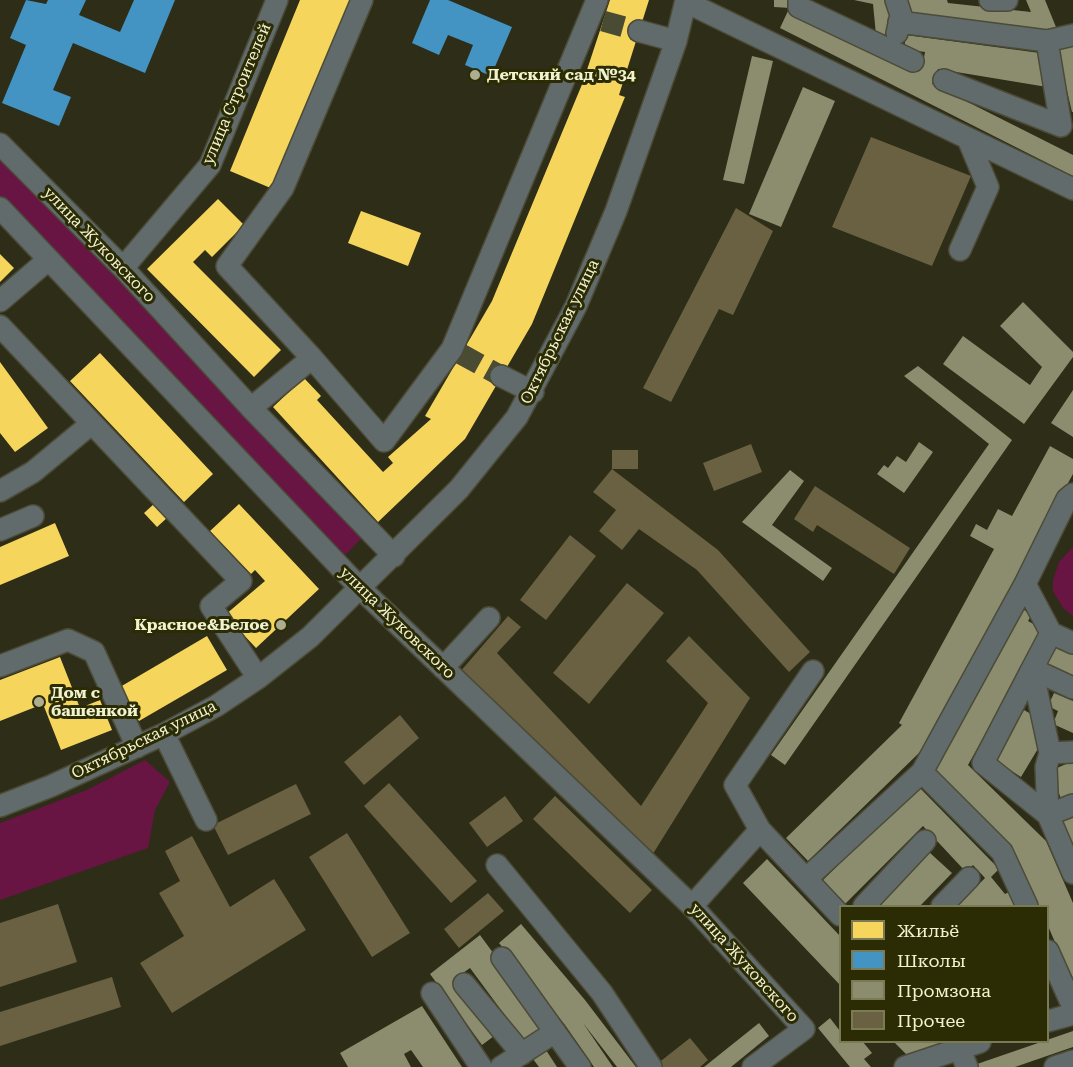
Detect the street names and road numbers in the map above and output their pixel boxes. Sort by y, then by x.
street label: улица Строителей [199,20,275,168]
street label: улица Жуковского [39,183,159,307]
street label: Октябрьская улица [517,256,603,408]
street label: улица Жуковского [335,563,459,683]
street label: Октябрьская улица [68,697,220,783]
street label: улица Жуковского [686,900,802,1026]

